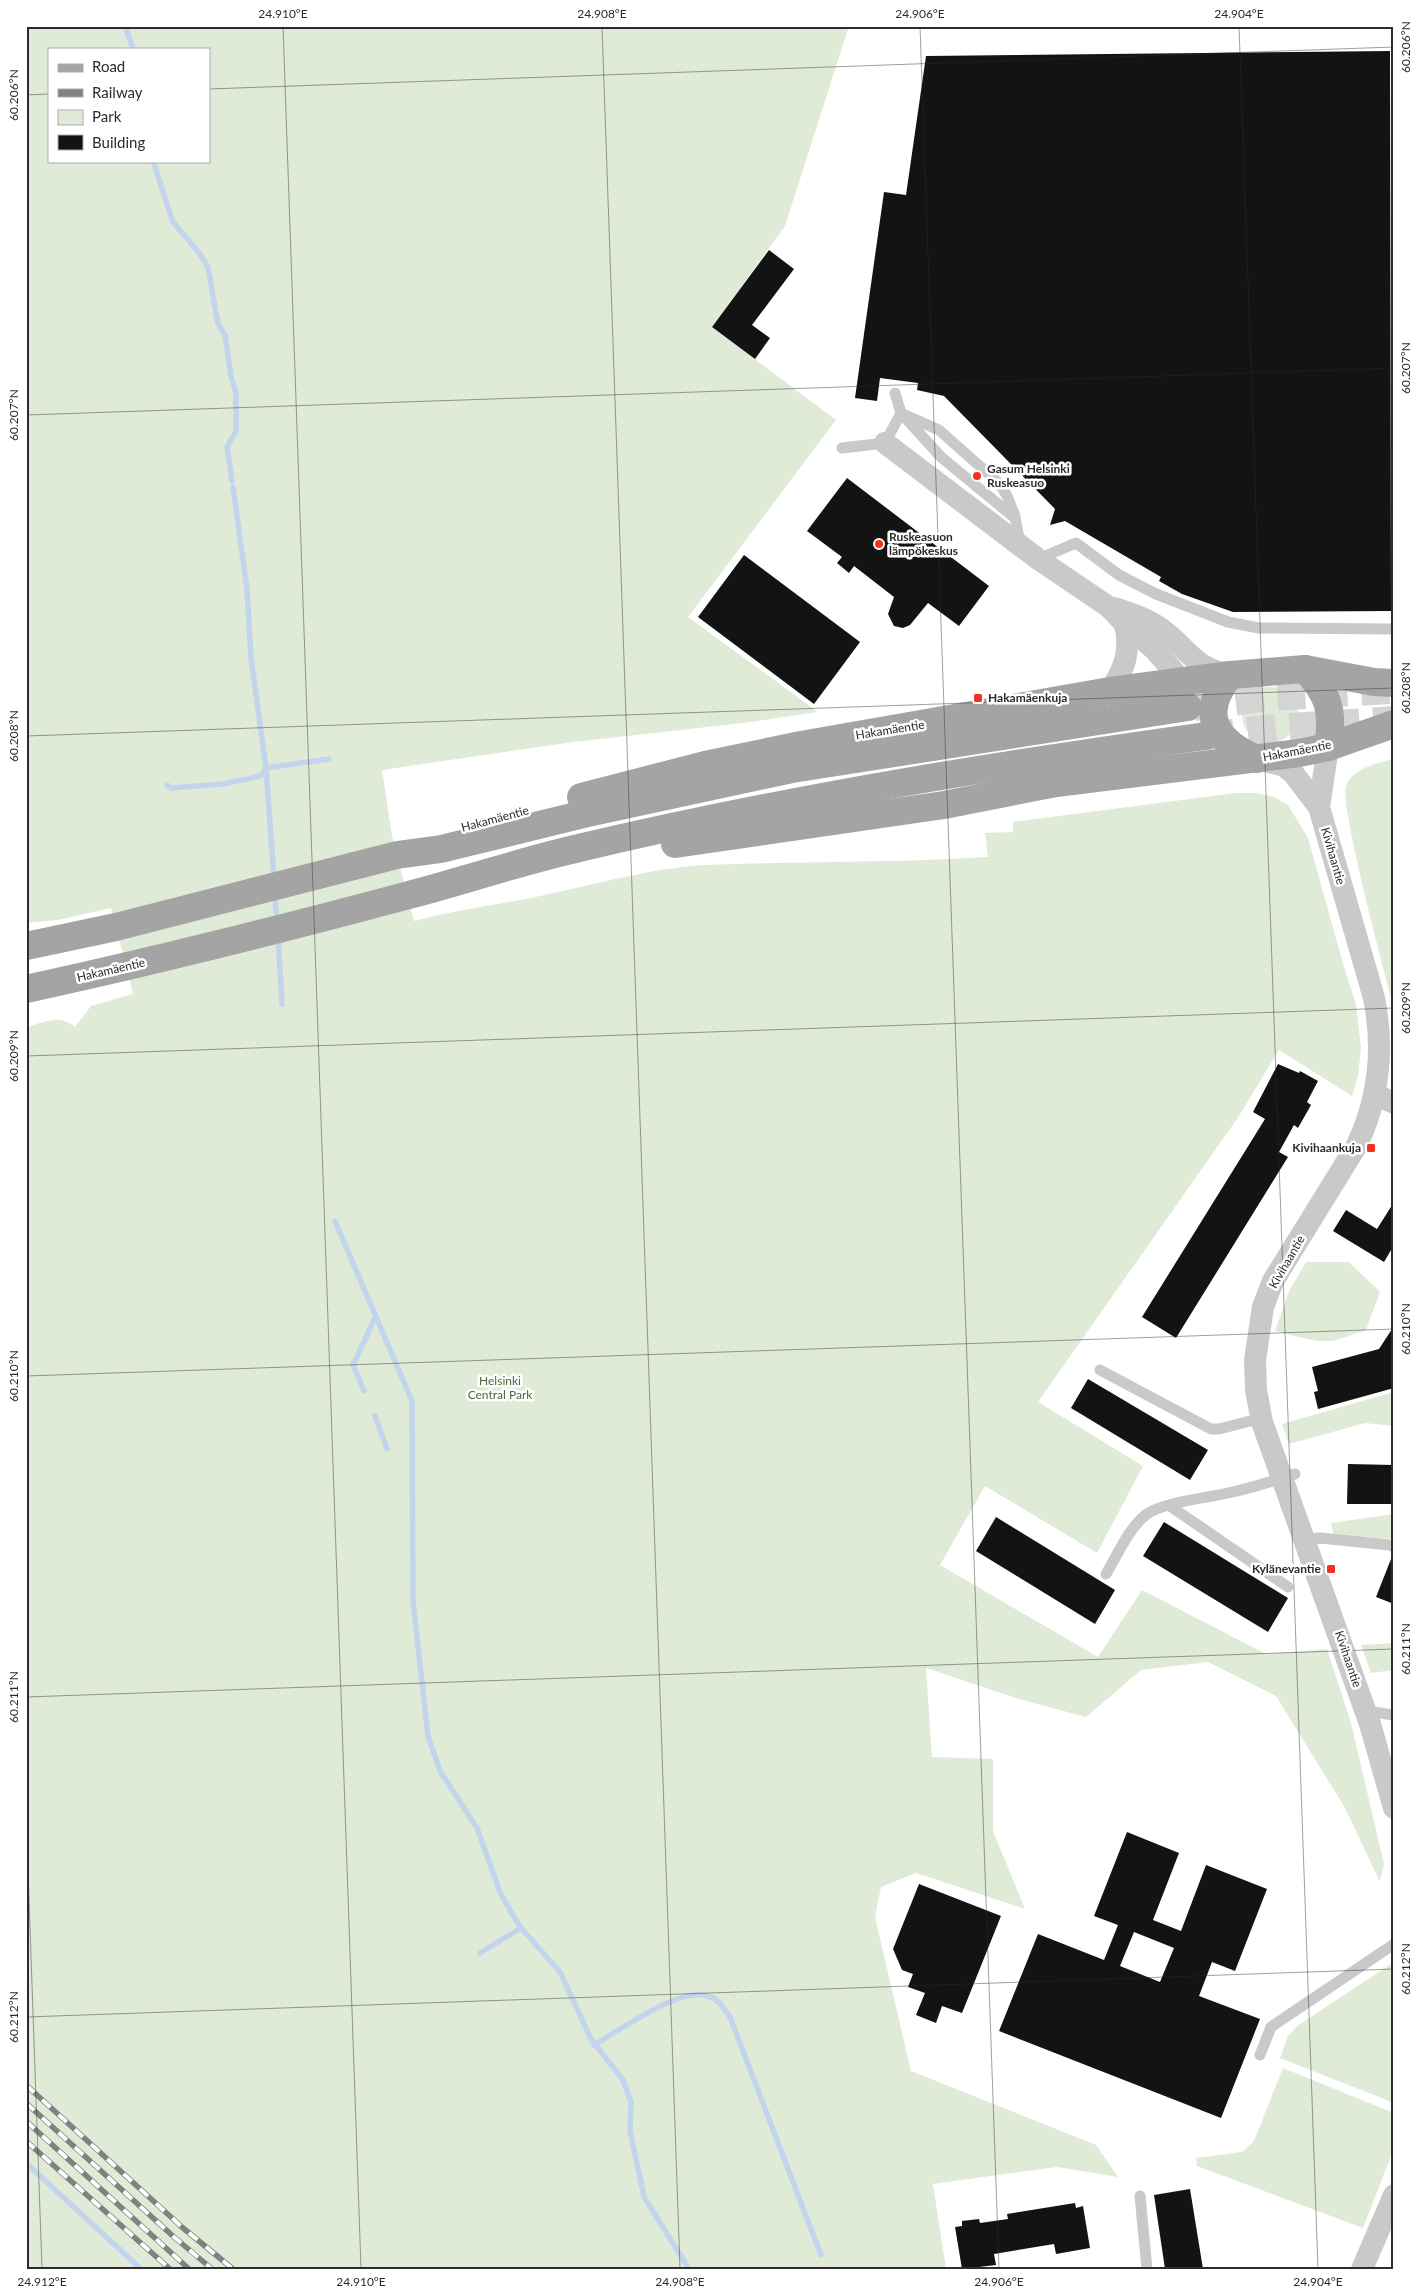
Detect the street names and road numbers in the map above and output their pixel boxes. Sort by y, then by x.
street label: Hakamäentie [854,717,925,742]
street label: Hakamäentie [1261,737,1332,765]
street label: Hakamäentie [459,802,530,835]
street label: Kivihaantie [1318,825,1349,886]
street label: Hakamäentie [75,954,146,985]
street label: Kivihaantie [1265,1233,1308,1291]
street label: Kivihaantie [1332,1629,1365,1689]

